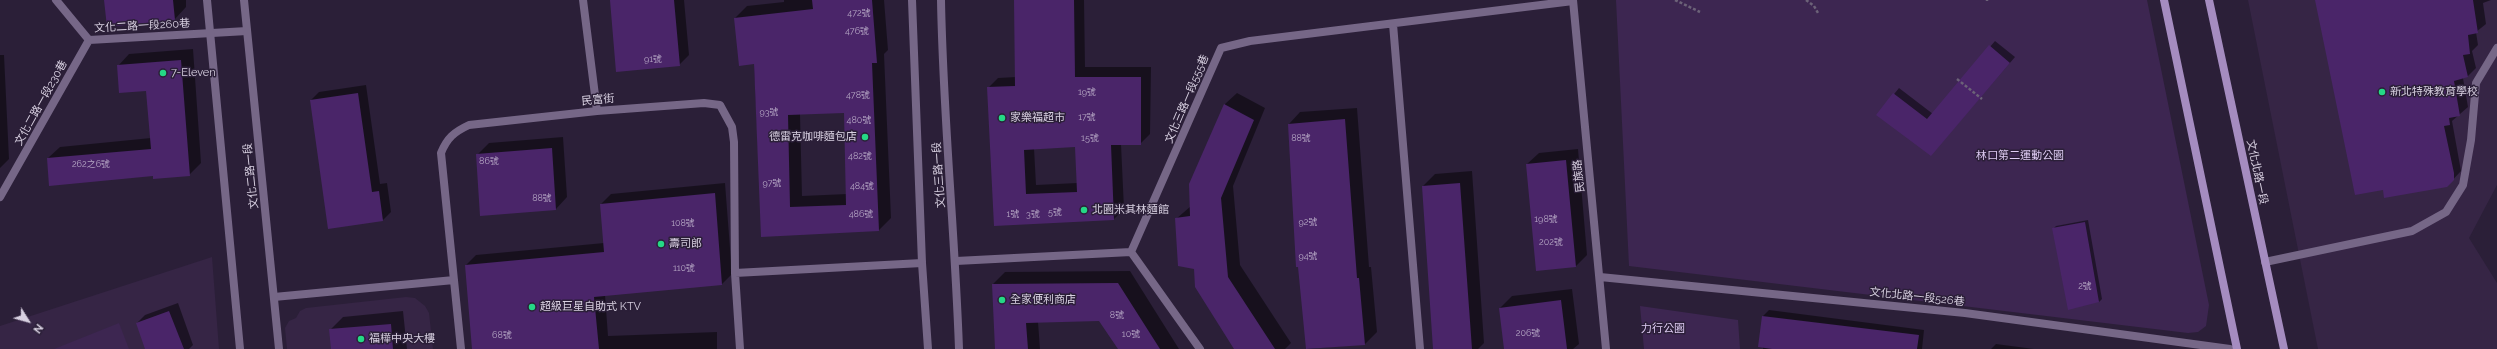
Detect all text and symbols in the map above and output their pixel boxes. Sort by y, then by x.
house number: 472號 [847,8,871,18]
street label: 文化二路一段260巷 [94,17,190,35]
house number: 476號 [845,26,869,36]
street label: 文化三路一段555巷 [1162,53,1212,145]
house number: 91號 [644,54,662,64]
street label: 文化二路一段230巷 [12,58,70,148]
place label: 7-Eleven [171,66,216,80]
marker: 7-Eleven [158,68,168,78]
place label: 新北特殊教育學校 [2390,85,2478,99]
house number: 19號 [1078,87,1096,97]
marker: 新北特殊教育學校 [2377,87,2387,97]
house number: 478號 [846,90,870,100]
street label: 民富街 [581,92,615,108]
house number: 93號 [759,107,779,117]
place label: 家樂福超市 [1010,111,1065,125]
house number: 17號 [1078,112,1096,122]
marker: 家樂福超市 [997,113,1007,123]
house number: 480號 [847,115,871,125]
place label: 德雷克咖啡麵包店 [769,130,857,144]
marker: 德雷克咖啡麵包店 [860,132,870,142]
house number: 15號 [1081,133,1099,143]
house number: 88號 [1291,133,1311,143]
street label: 文化北路一段 [2244,138,2270,206]
street label: 文化二路一段 [241,142,261,210]
street label: 文化三路一段 [930,142,948,208]
park label: 林口第二運動公園 [1976,149,2064,163]
house number: 482號 [848,151,872,161]
house number: 86號 [479,156,499,166]
house number: 262之6號 [72,159,110,169]
street label: 民族路 [1571,159,1587,193]
house number: 97號 [762,178,782,188]
house number: 484號 [850,181,874,191]
house number: 88號 [532,193,552,203]
place label: 北園米其林麵館 [1092,203,1169,217]
marker: 北園米其林麵館 [1079,205,1089,215]
house number: 5號 [1048,207,1062,217]
house number: 486號 [849,209,873,219]
house number: 1號 [1007,209,1019,219]
house number: 3號 [1026,209,1040,219]
house number: 198號 [1534,214,1558,224]
house number: 92號 [1299,217,1317,227]
house number: 108號 [671,218,695,228]
place label: 壽司郎 [669,237,702,251]
house number: 202號 [1539,237,1563,247]
marker: 壽司郎 [656,239,666,249]
house number: 94號 [1298,251,1318,261]
house number: 110號 [673,263,695,273]
house number: 2號 [2078,281,2092,291]
street label: 文化北路一段526巷 [1869,285,1965,309]
place label: 全家便利商店 [1010,293,1076,307]
marker: 全家便利商店 [997,295,1007,305]
place label: 超級巨星自助式 KTV [540,300,641,314]
north arrow [8,301,48,341]
marker: 超級巨星自助式 KTV [527,302,537,312]
house number: 8號 [1110,310,1124,320]
text: N [30,321,46,336]
park label: 力行公園 [1641,322,1685,336]
house number: 206號 [1516,328,1540,338]
house number: 10號 [1122,329,1140,339]
house number: 68號 [492,330,512,340]
place label: 福樺中央大樓 [369,332,435,346]
marker: 福樺中央大樓 [356,334,366,344]

